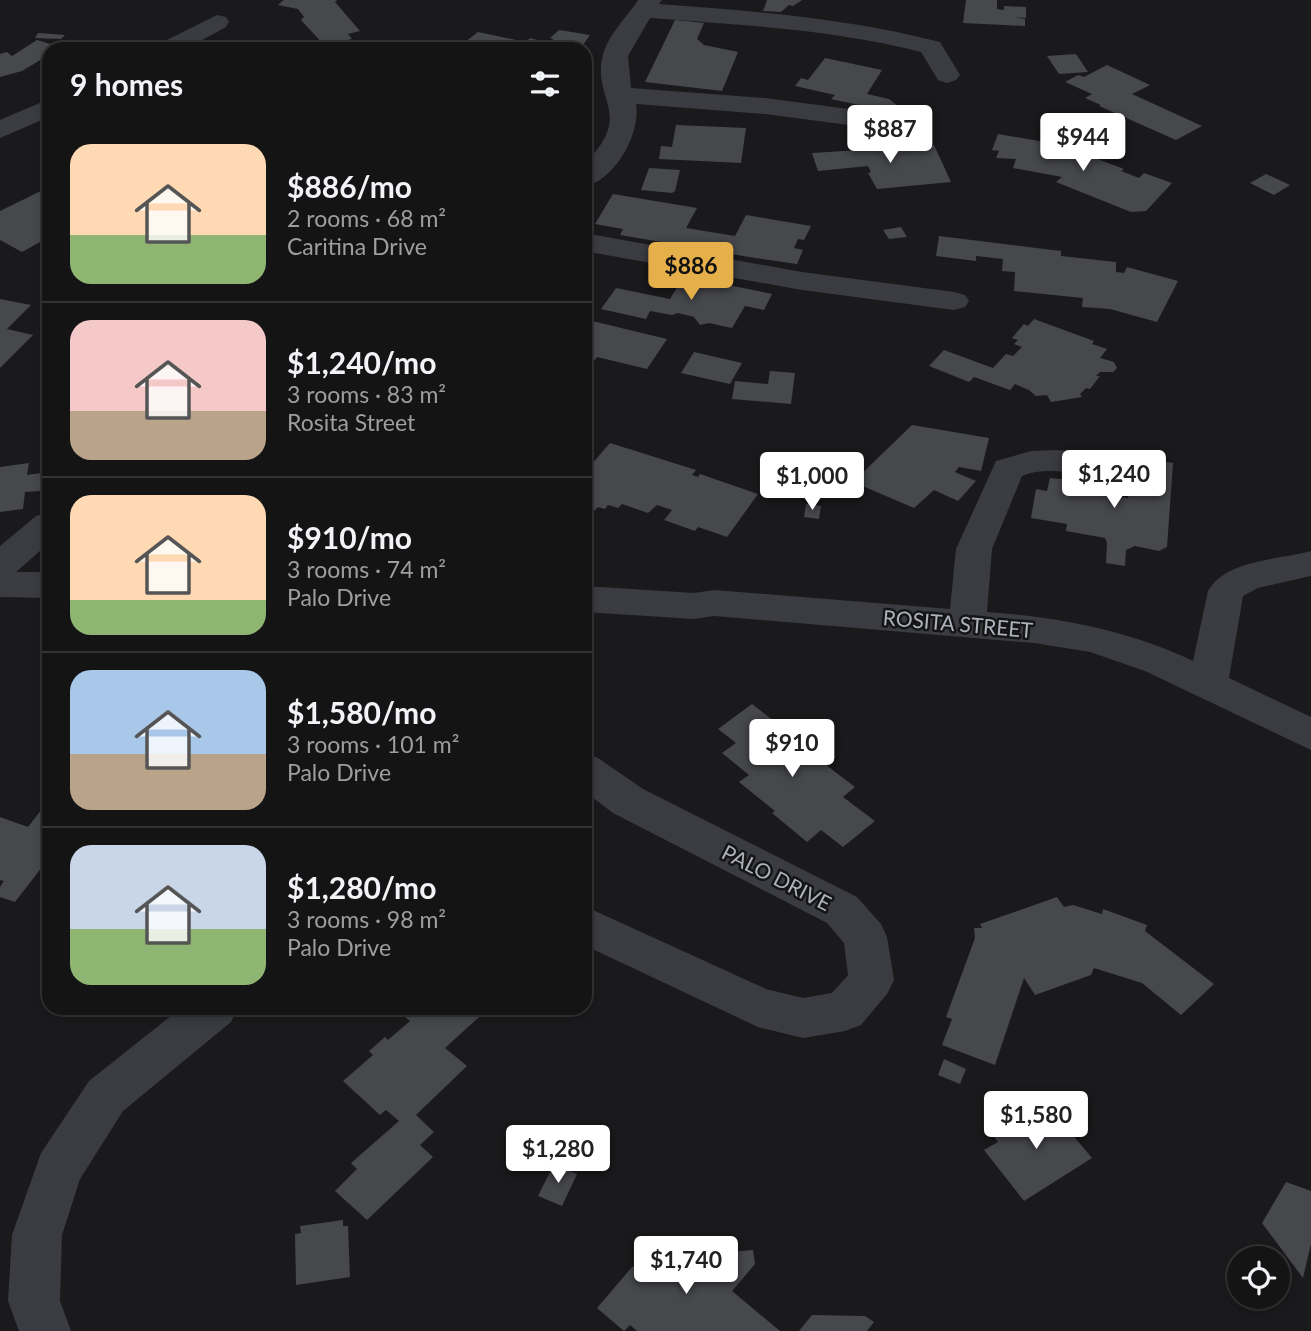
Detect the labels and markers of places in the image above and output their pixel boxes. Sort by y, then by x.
pin: $887 [849,106,931,165]
pin: $944 [1042,114,1124,173]
pin: $886 [650,243,732,302]
pin: $1,240 [1057,450,1171,510]
pin: $1,000 [755,452,869,512]
pin: $910 [751,720,833,779]
pin: $1,580 [979,1092,1093,1151]
pin: $1,280 [501,1126,615,1185]
pin: $1,740 [629,1236,743,1296]

